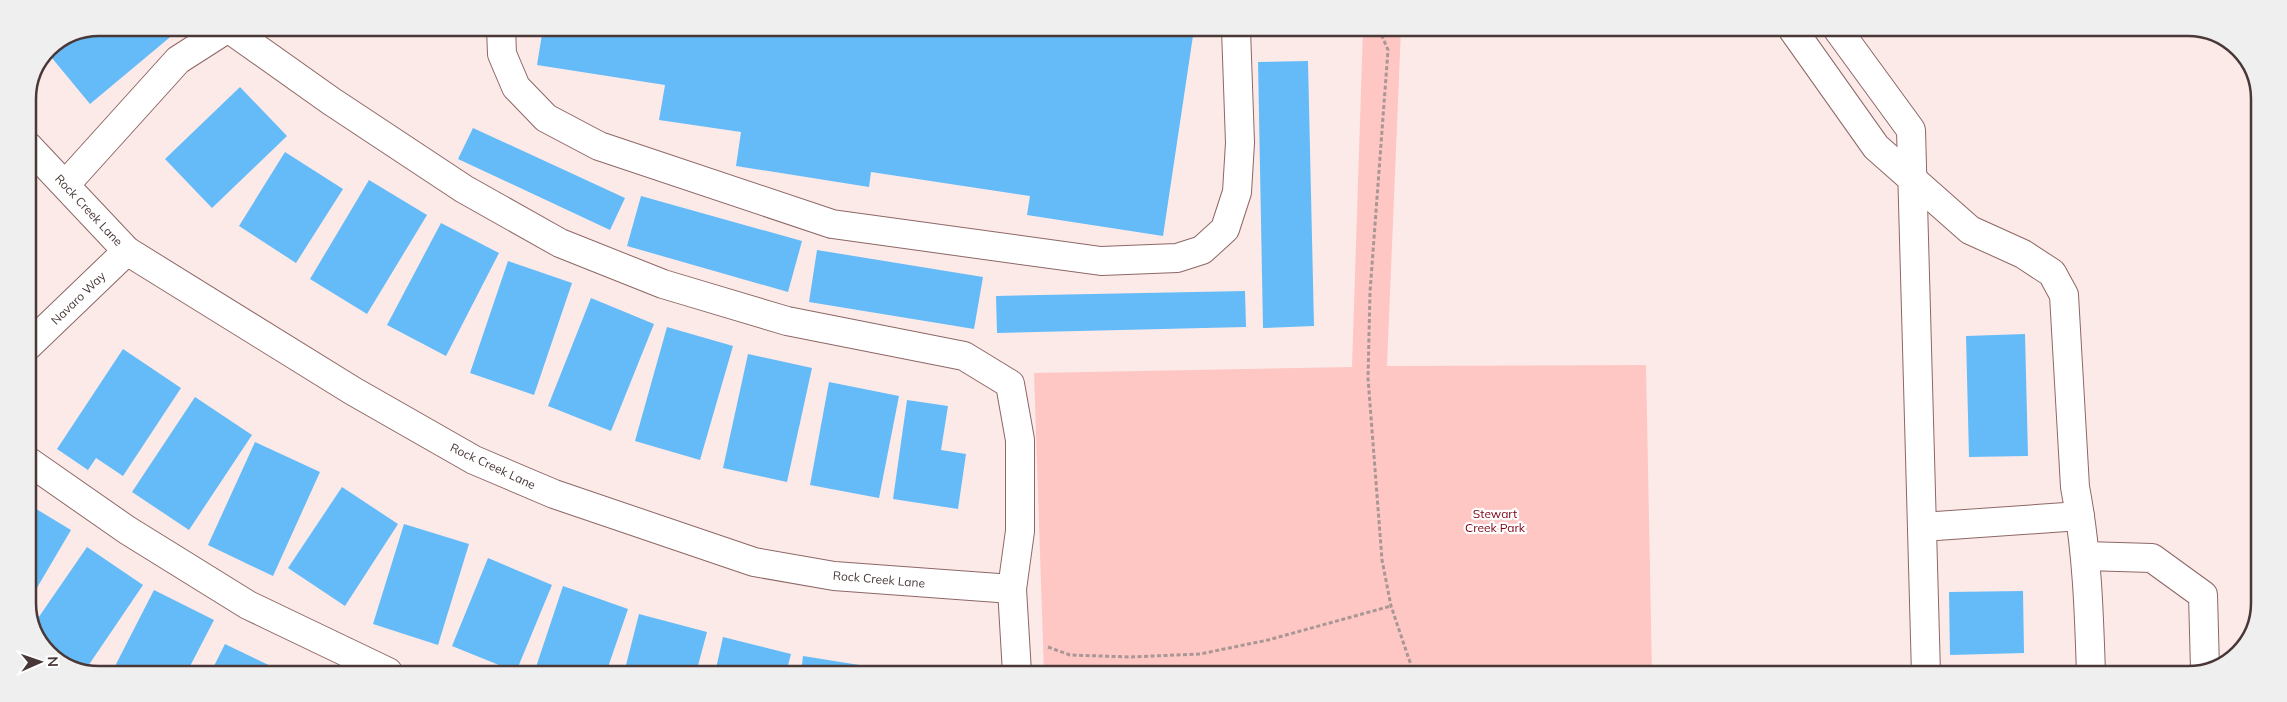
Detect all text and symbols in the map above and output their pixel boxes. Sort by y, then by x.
street label: Rock Creek Lane [52,171,126,249]
street label: Navaro Way [48,268,109,328]
street label: Rock Creek Lane [448,440,538,492]
park label: Stewart Creek Park [1465,506,1526,535]
street label: Rock Creek Lane [832,568,926,590]
north arrow [15,637,65,687]
text: N [44,656,62,667]

